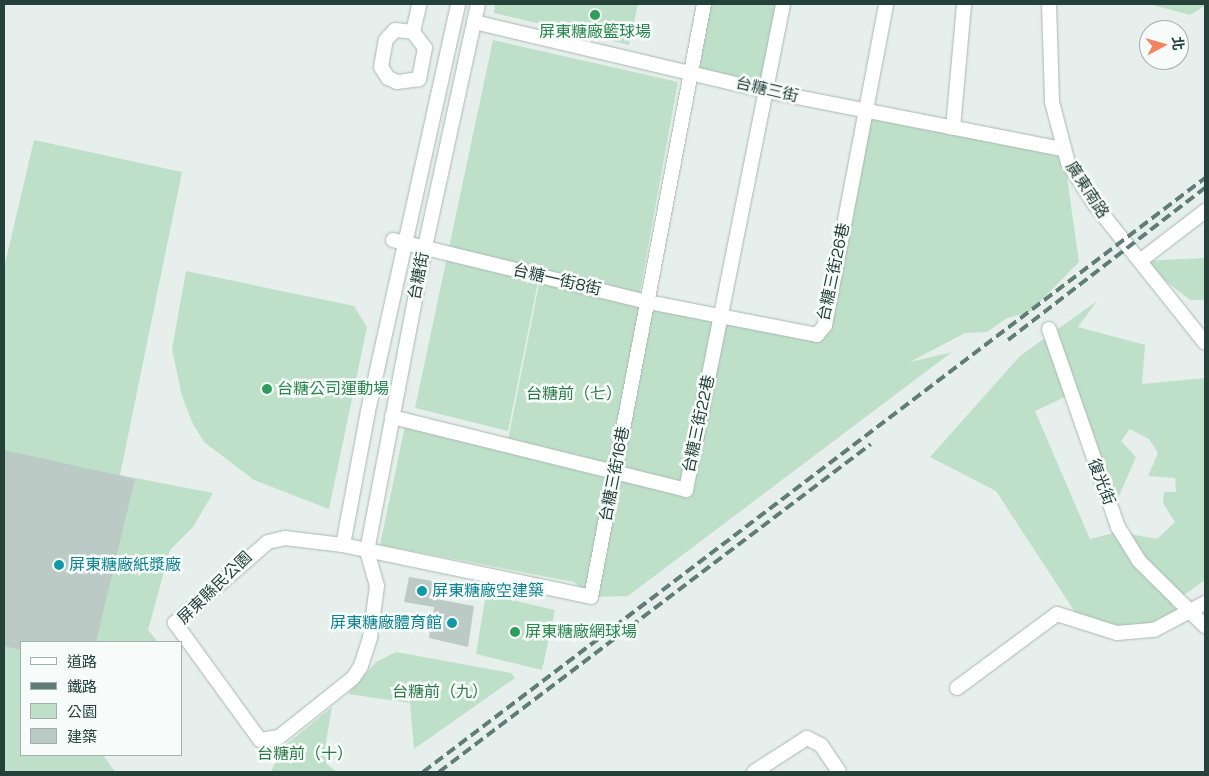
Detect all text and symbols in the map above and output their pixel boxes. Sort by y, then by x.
marker: 屏東糖廠籃球場 [589,9,601,21]
north arrow [1139,20,1189,70]
place label: 屏東糖廠籃球場 [539,22,651,42]
text: 北 [1168,36,1188,51]
street label: 台糖三街 [734,73,800,107]
street label: 廣東南路 [1062,158,1112,222]
street label: 台糖三街26巷 [814,221,854,323]
street label: 台糖街 [405,251,433,301]
street label: 台糖一街8街 [511,261,603,299]
street label: 台糖三街22巷 [679,373,719,475]
place label: 台糖公司運動場 [277,379,389,399]
marker: 台糖公司運動場 [261,383,273,395]
park label: 台糖前（七） [526,384,622,404]
street label: 台糖三街16巷 [596,425,634,523]
street label: 復光街 [1083,456,1119,508]
street label: 屏東縣民公園 [174,548,256,628]
place label: 屏東糖廠紙漿廠 [69,555,181,575]
marker: 屏東糖廠紙漿廠 [53,559,65,571]
place label: 屏東糖廠空建築 [432,581,544,601]
marker: 屏東糖廠空建築 [416,585,428,597]
place label: 屏東糖廠體育館 [330,613,442,633]
marker: 屏東糖廠體育館 [446,617,458,629]
place label: 屏東糖廠網球場 [525,622,637,642]
marker: 屏東糖廠網球場 [509,626,521,638]
legend [20,641,182,756]
text: 道路 [67,652,97,671]
text: 鐵路 [67,677,97,696]
park label: 台糖前（九） [392,682,488,702]
text: 公園 [67,702,97,721]
text: 建築 [67,727,97,746]
park label: 台糖前（十） [257,744,353,764]

